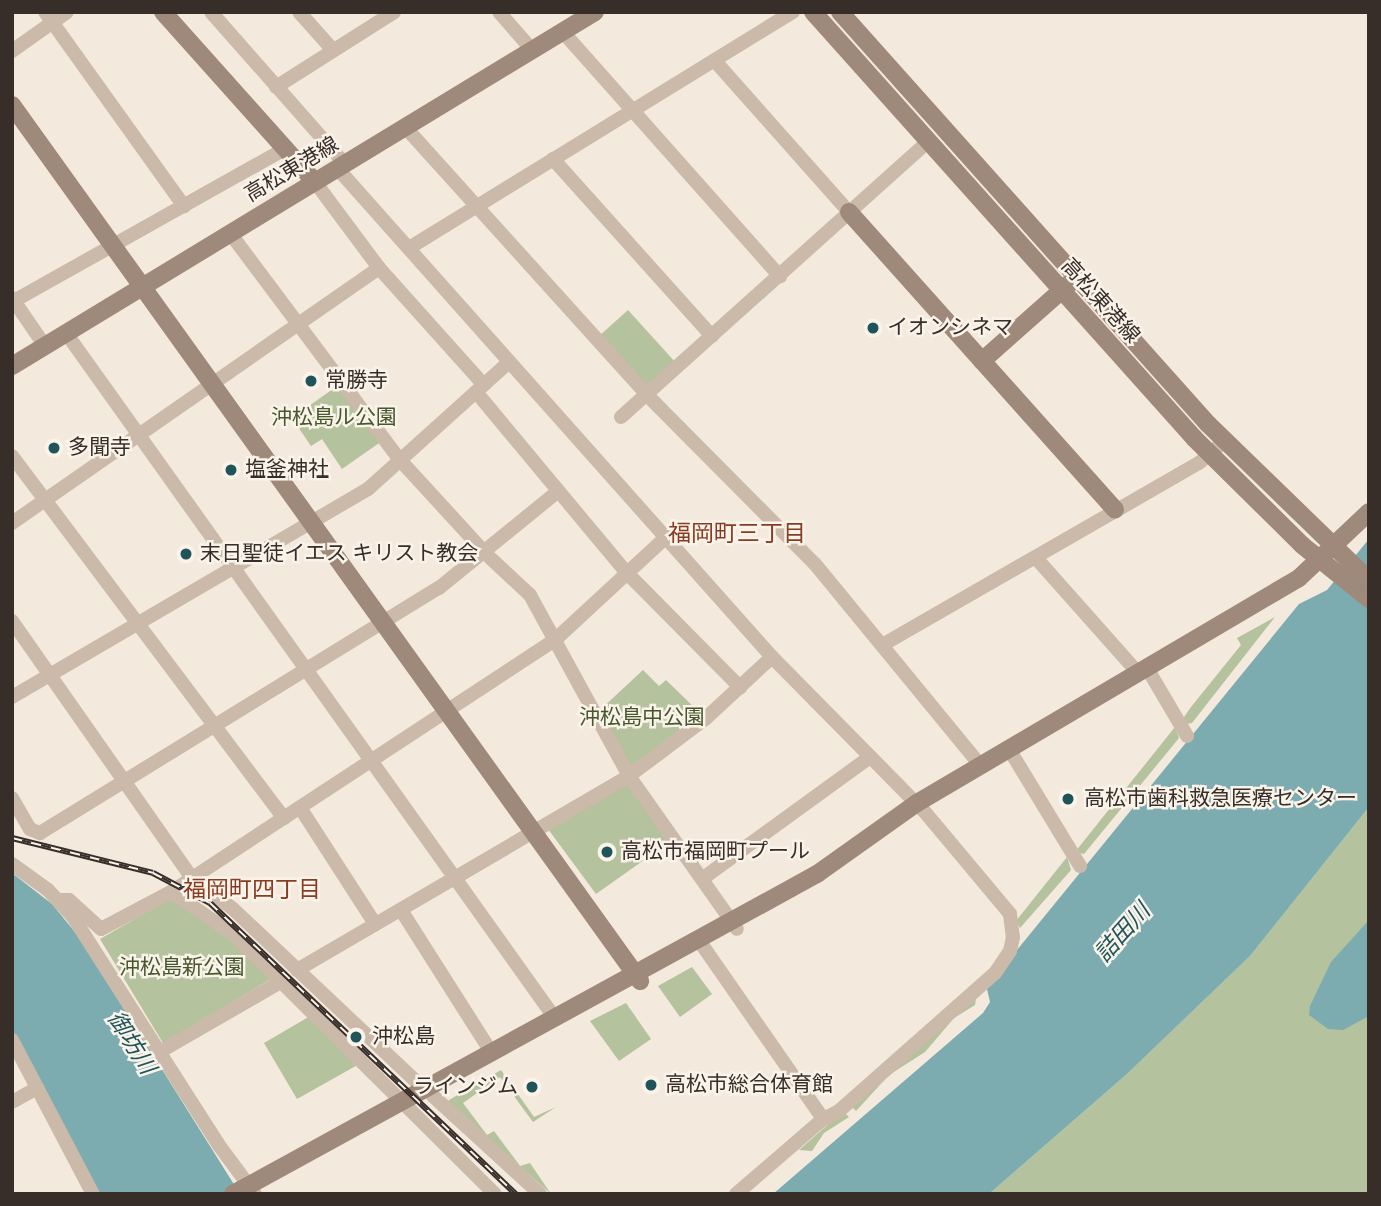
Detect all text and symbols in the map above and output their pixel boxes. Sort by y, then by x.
street label: 高松東港線 [241,132,343,208]
street label: 高松東港線 [1056,254,1144,348]
place label: イオンシネマ [887,315,1013,341]
marker: イオンシネマ [865,320,881,336]
place label: 常勝寺 [325,368,388,394]
marker: 常勝寺 [303,373,319,389]
park label: 沖松島ル公園 [271,405,397,431]
place label: 多聞寺 [68,435,131,461]
marker: 多聞寺 [46,440,62,456]
place label: 塩釜神社 [245,457,329,483]
marker: 塩釜神社 [223,462,239,478]
district label: 福岡町三丁目 [668,520,806,548]
place label: 末日聖徒イエス キリスト教会 [200,541,478,567]
marker: 末日聖徒イエス キリスト教会 [178,546,194,562]
park label: 沖松島中公園 [579,705,705,731]
place label: 高松市歯科救急医療センター [1084,786,1357,812]
marker: 高松市歯科救急医療センター [1058,789,1078,809]
place label: 高松市福岡町プール [621,839,810,865]
marker: 高松市福岡町プール [599,844,615,860]
district label: 福岡町四丁目 [183,876,321,904]
water label: 詰田川 [1090,898,1156,968]
park label: 沖松島新公園 [119,955,245,981]
water label: 御坊川 [101,1006,161,1080]
place label: 沖松島 [372,1024,435,1050]
marker: 沖松島 [346,1027,366,1047]
place label: 高松市総合体育館 [665,1072,833,1098]
place label: ラインジム [413,1074,518,1100]
marker: 高松市総合体育館 [643,1077,659,1093]
marker: ラインジム [524,1079,540,1095]

